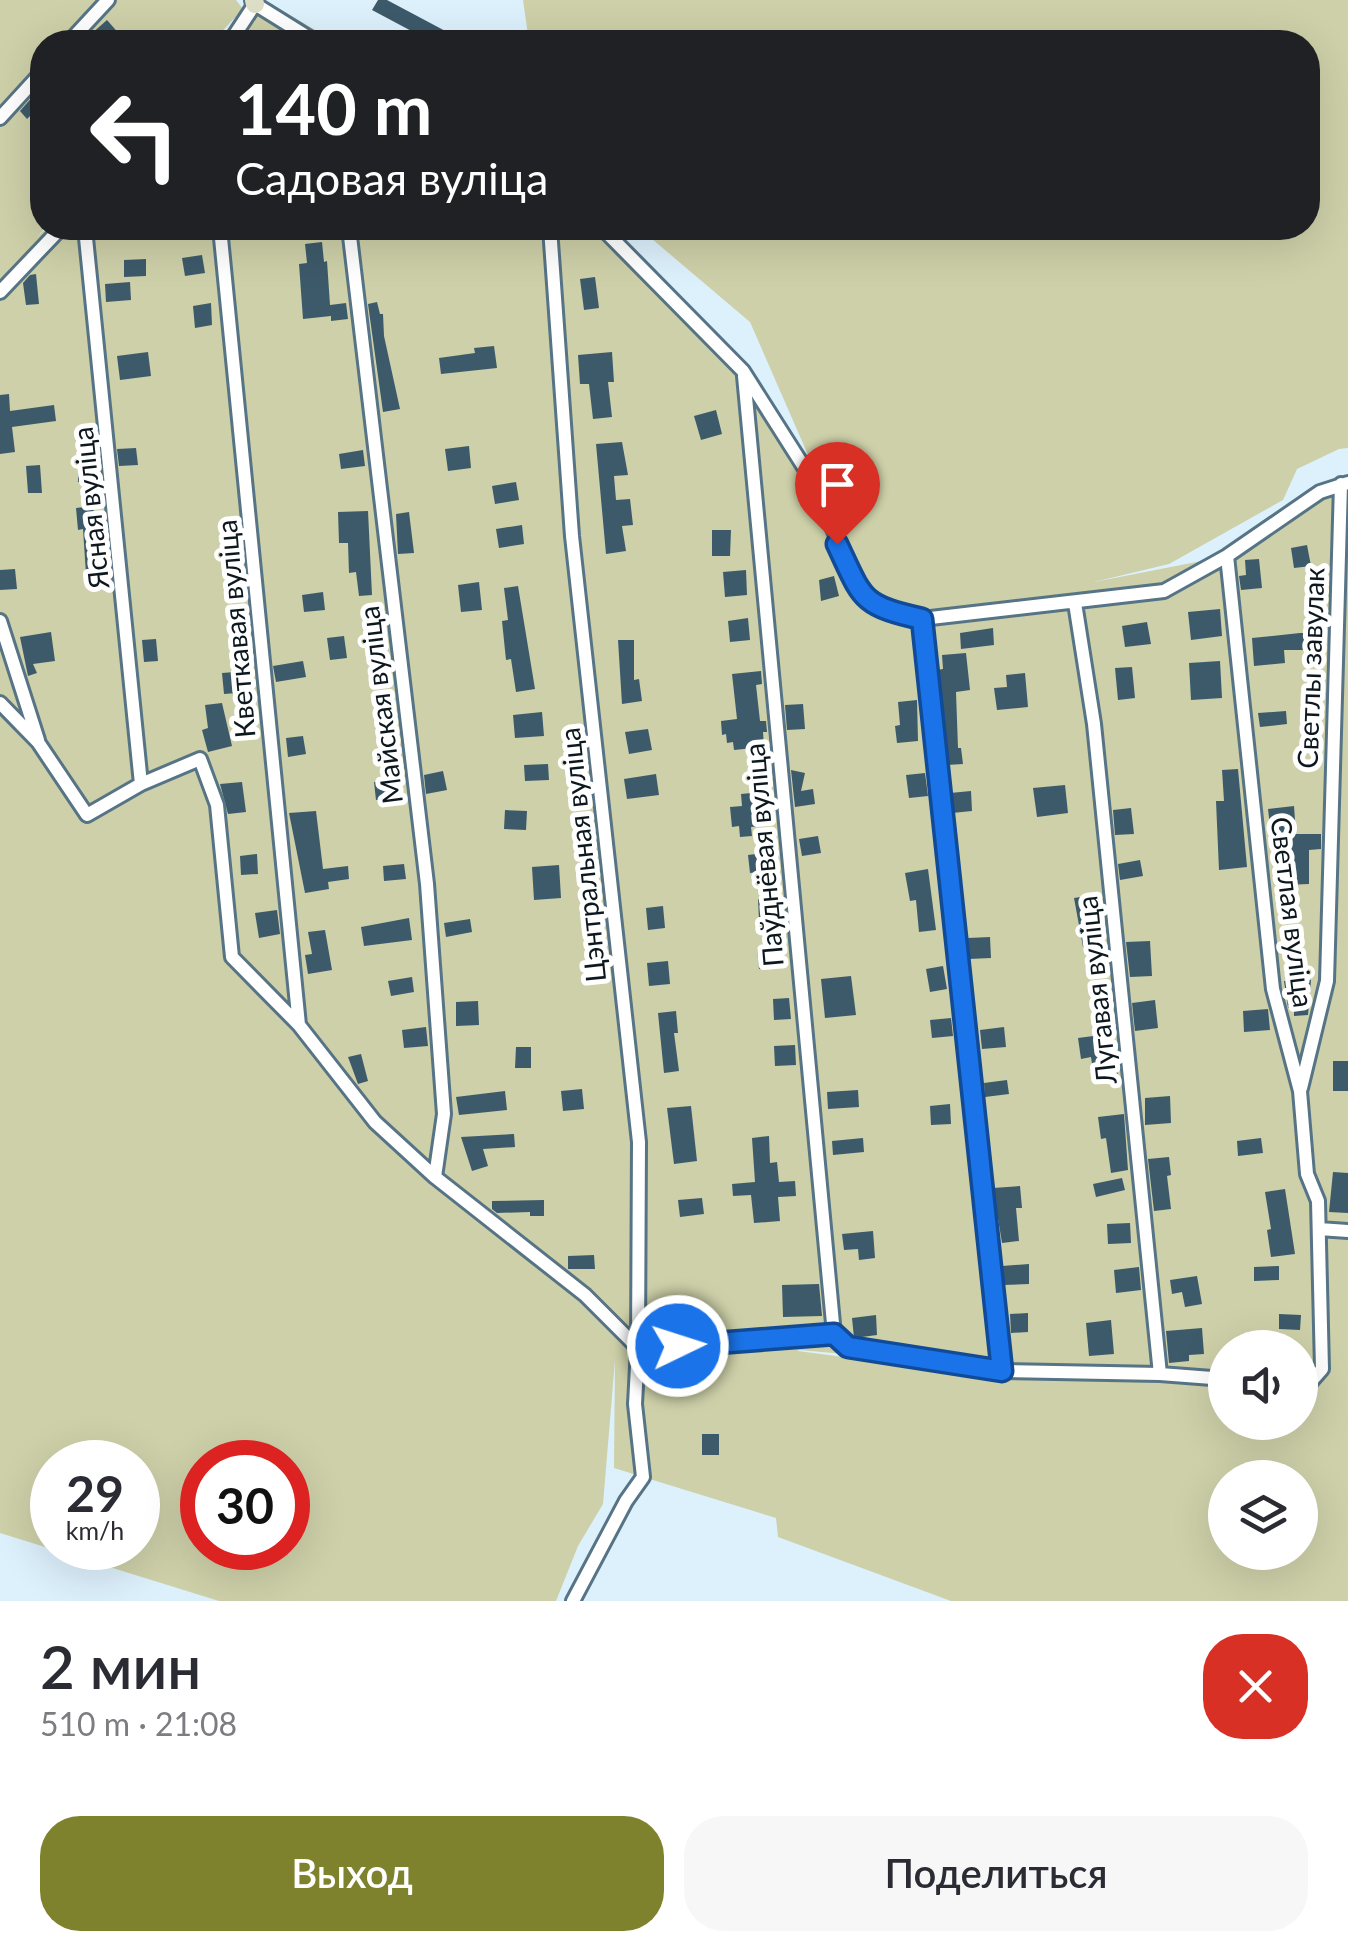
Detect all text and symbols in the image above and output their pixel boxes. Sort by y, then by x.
text: 140 m [235,66,432,150]
icon: left [70,70,200,200]
text: Садовая вуліца [235,151,548,205]
street label: Ясная вуліца [65,425,116,592]
pin [795,442,880,545]
icon: arrive [810,457,865,512]
street label: Кветкавая вуліца [209,518,261,740]
street label: Светлы завулак [1289,566,1331,769]
street label: Майская вуліца [351,604,409,806]
street label: Цэнтральная вуліца [552,726,612,984]
street label: Паўднёвая вуліца [736,742,790,968]
street label: Светлая вуліца [1264,815,1322,1009]
street label: Лугавая вуліца [1069,894,1123,1087]
position arrow [626,1294,730,1398]
map controls [1208,1330,1318,1570]
button: sound [1208,1330,1318,1440]
speed limit sign: 30 [180,1440,310,1570]
button: layers [1208,1460,1318,1570]
text: 29 [66,1463,124,1523]
text: km/h [66,1515,124,1545]
text: 2 мин [40,1630,201,1702]
button: close [1203,1634,1308,1739]
text: 510 m · 21:08 [40,1704,237,1743]
button: Выход [40,1816,664,1931]
button: Поделиться [684,1816,1308,1931]

